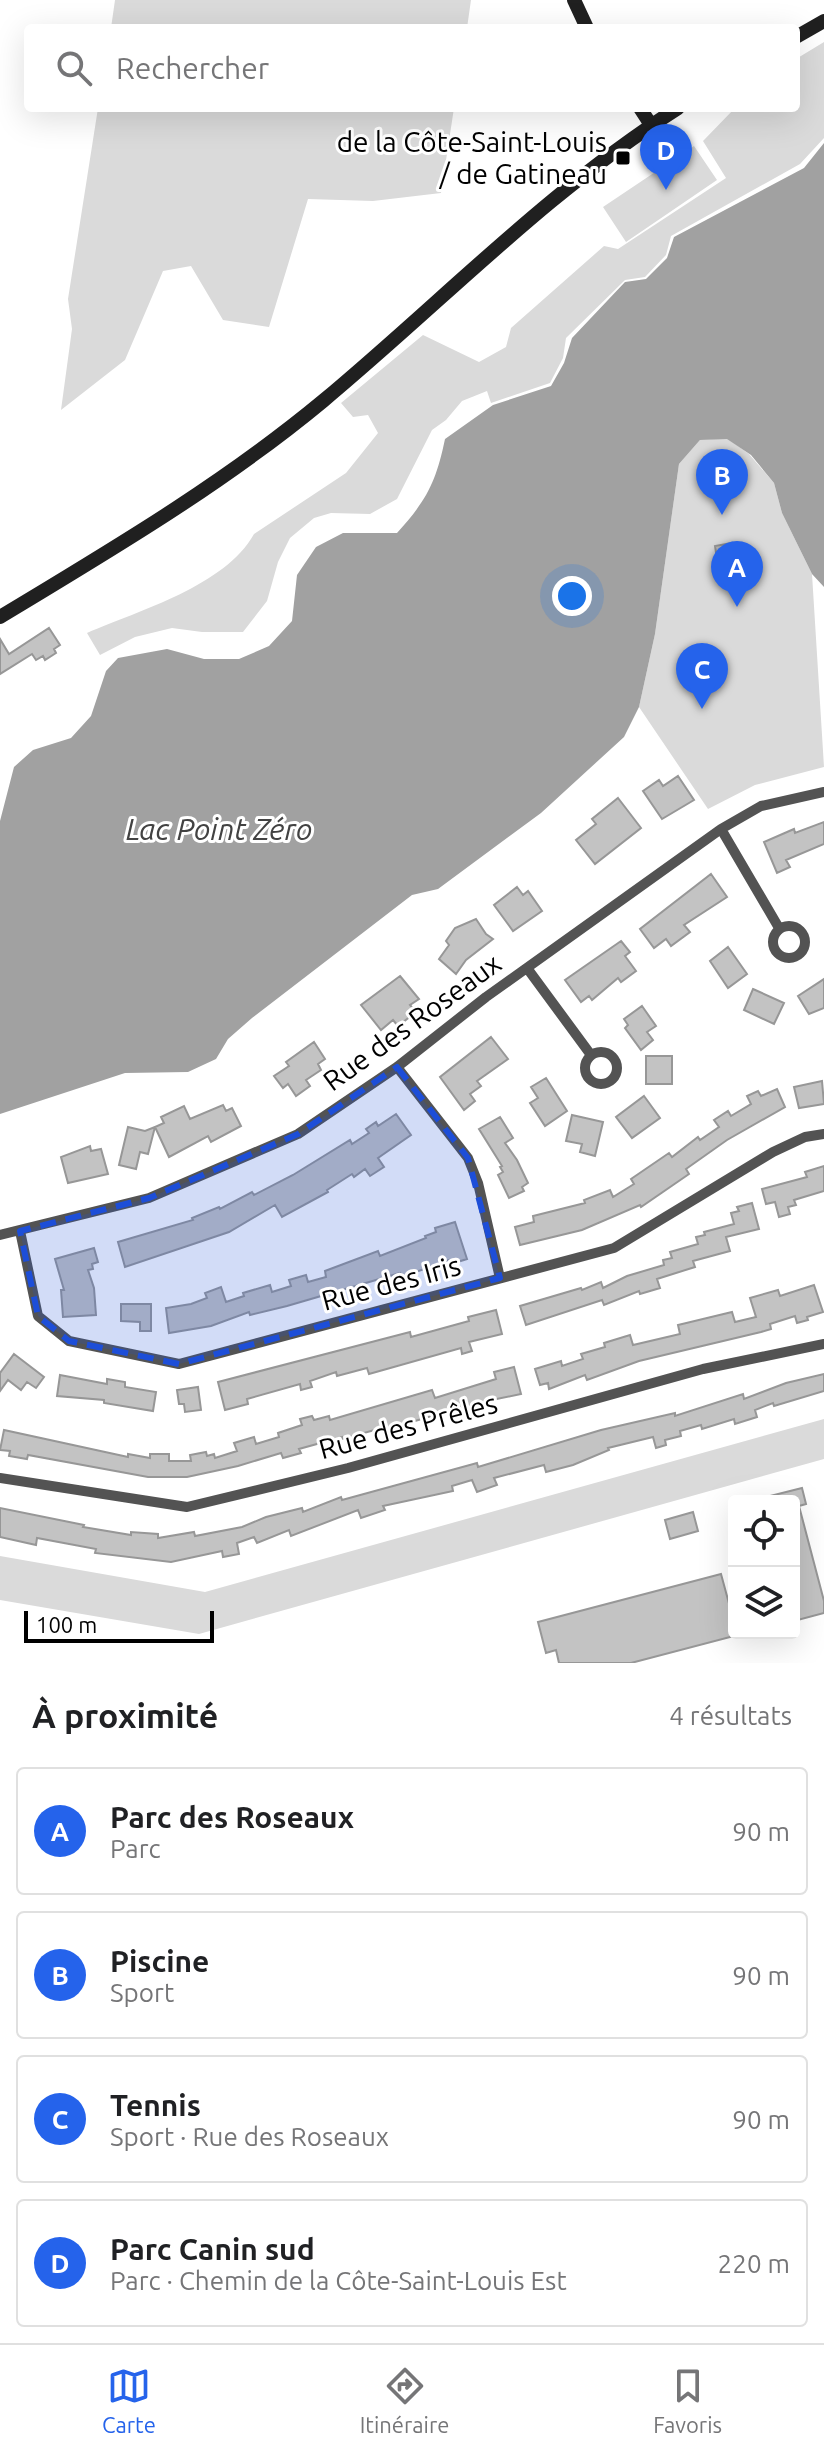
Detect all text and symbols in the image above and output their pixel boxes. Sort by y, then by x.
search box [24,24,800,112]
icon: search [52,46,96,90]
text: Rechercher [116,51,269,85]
pin: D [640,124,692,190]
place label: de la Côte-Saint-Louis / de Gatineau [337,126,607,189]
marker: de la Côte-Saint-Louis / de Gatineau [614,149,632,167]
pin: B [696,449,748,515]
pin: A [711,541,763,607]
your location [552,576,592,616]
pin: C [676,643,728,709]
water label: Lac Point Zéro [126,812,312,846]
street label: Rue des Roseaux [317,947,506,1096]
street label: Rue des Iris [318,1249,464,1316]
street label: Rue des Prêles [315,1387,500,1464]
map controls [728,1495,800,1639]
button: locate [728,1495,800,1567]
button: layers [728,1567,800,1639]
scale bar [24,1607,214,1643]
text: 100 m [36,1612,97,1637]
text: À proximité [32,1696,218,1734]
text: 4 résultats [669,1701,792,1730]
text: Parc des Roseaux [110,1800,354,1834]
text: A [51,1817,69,1846]
text: 90 m [732,1817,790,1846]
text: Parc [110,1834,161,1863]
text: Piscine [110,1944,209,1978]
text: B [51,1961,69,1990]
text: 90 m [732,1961,790,1990]
text: Sport [110,1978,174,2007]
text: Tennis [110,2088,201,2122]
text: C [52,2105,68,2134]
text: 90 m [732,2105,790,2134]
text: Sport · Rue des Roseaux [110,2122,389,2151]
text: Parc Canin sud [110,2232,315,2266]
text: D [51,2249,69,2278]
text: 220 m [718,2249,790,2278]
text: Parc · Chemin de la Côte-Saint-Louis Est [110,2266,567,2295]
tab: Carte [102,2364,156,2437]
tab: Itinéraire [360,2364,449,2437]
tab: Favoris [653,2364,722,2437]

